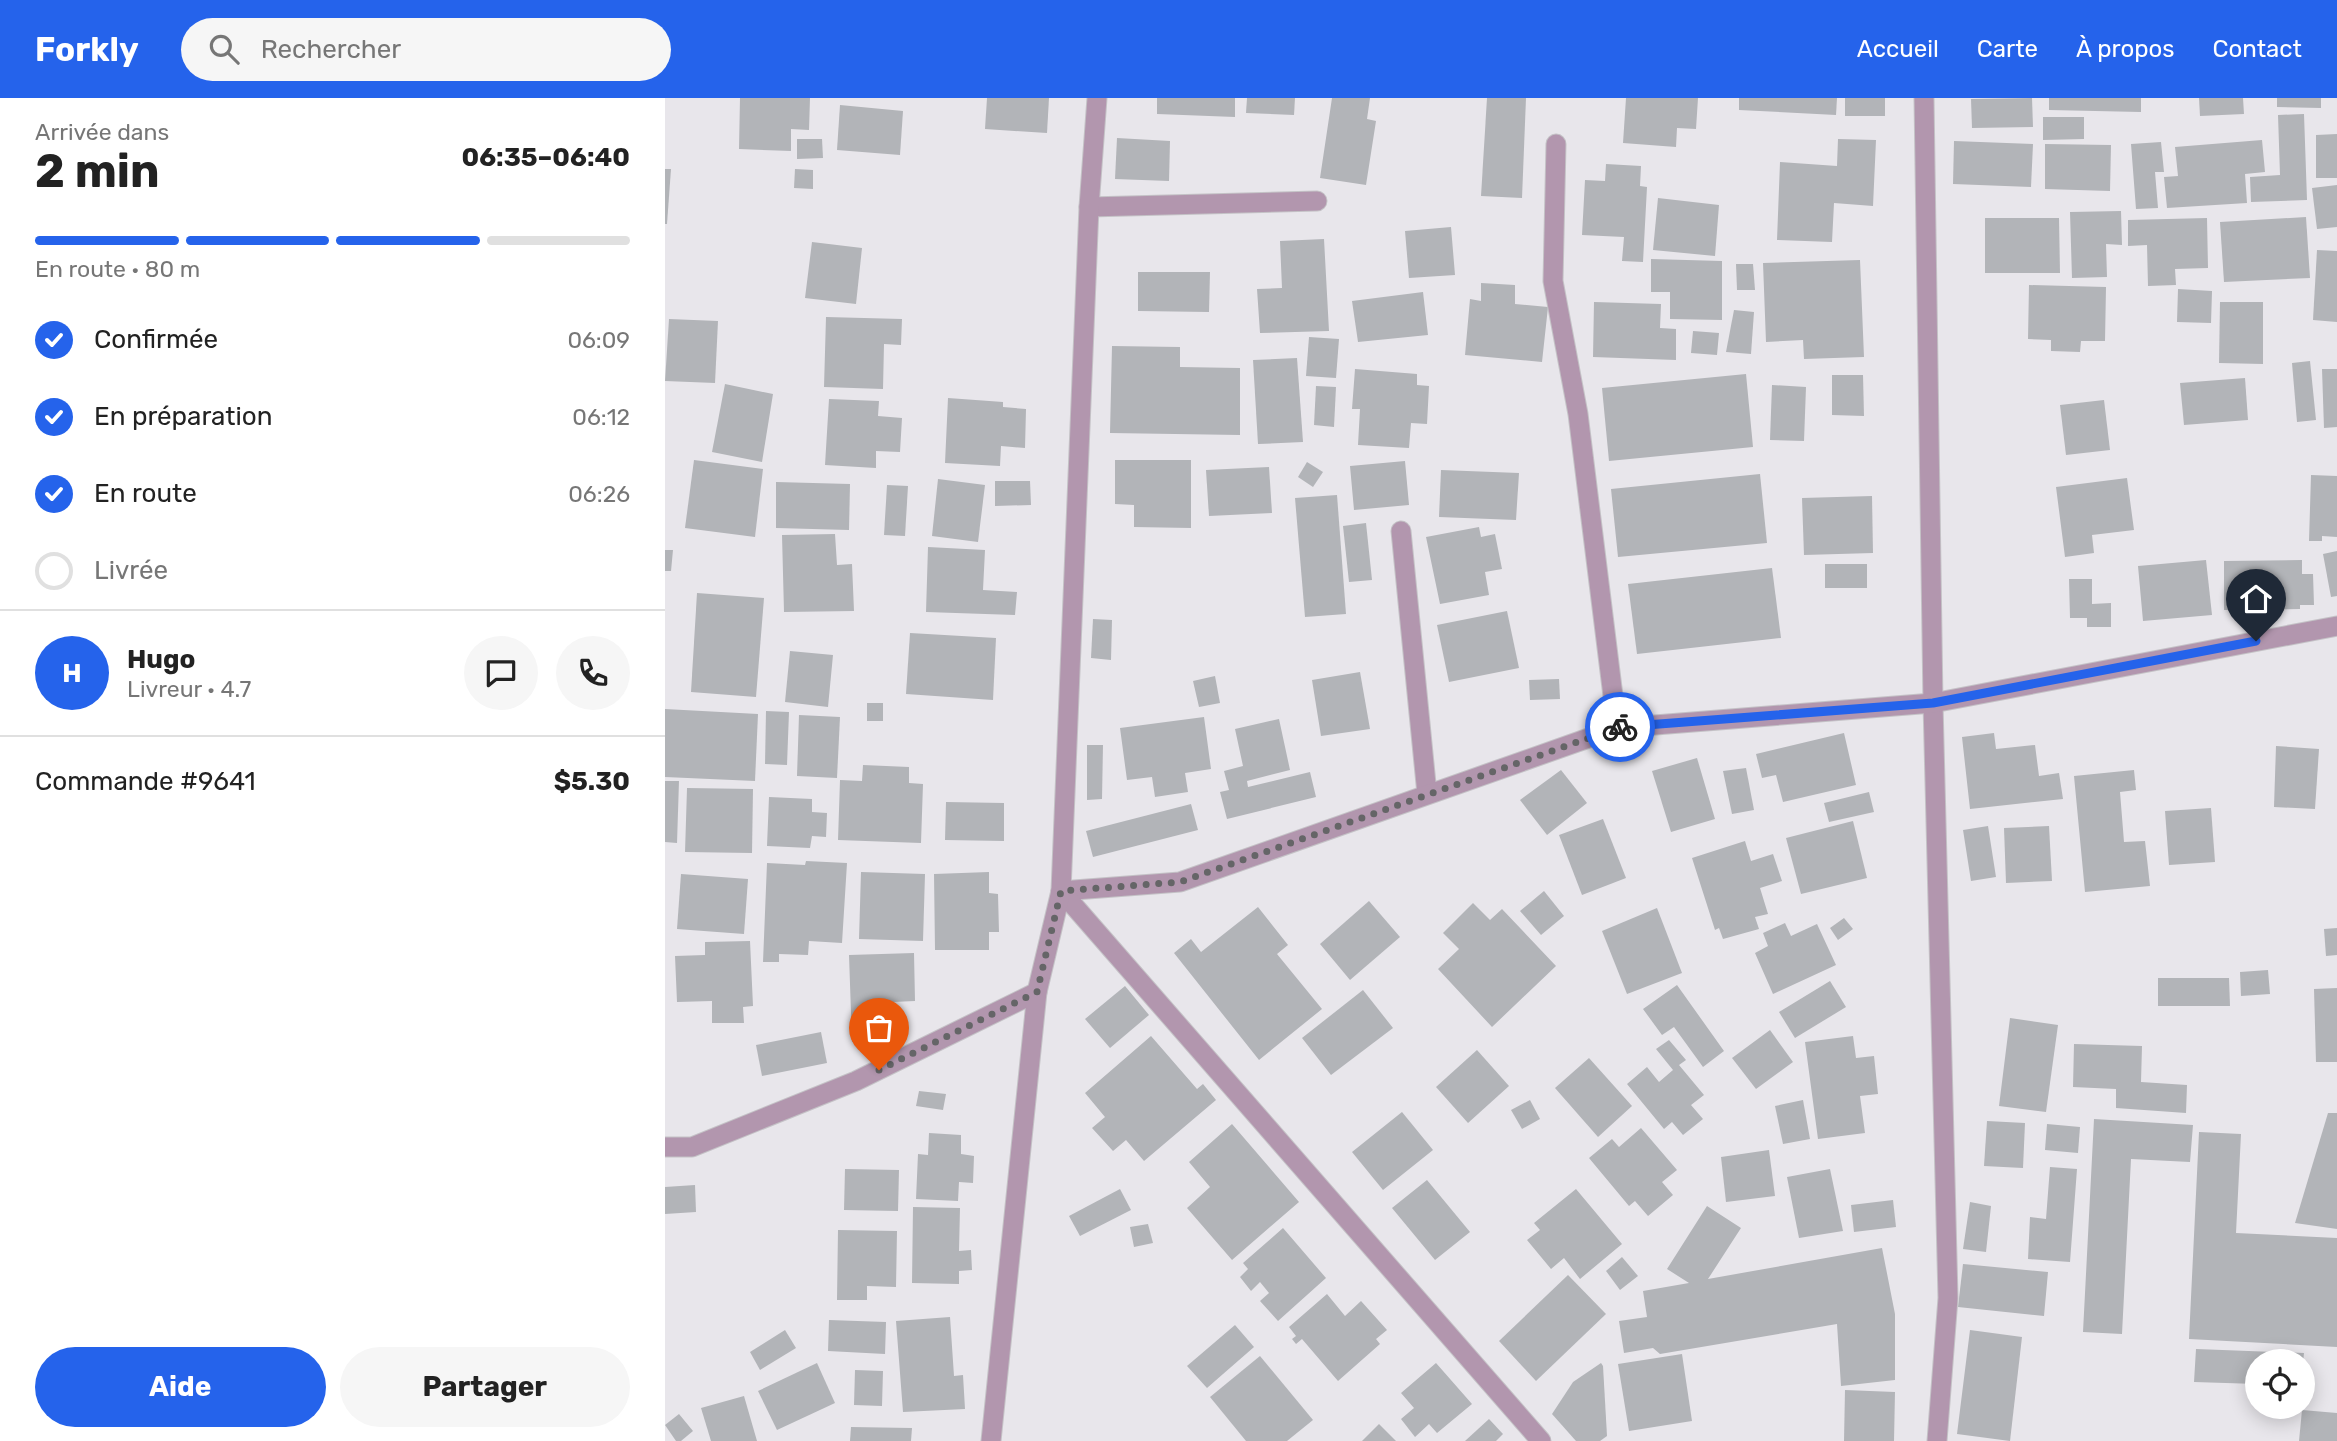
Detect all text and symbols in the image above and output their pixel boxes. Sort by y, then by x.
search box [181,18,671,81]
text: Forkly [35,30,139,69]
icon: search [205,30,243,68]
text: Rechercher [261,34,401,65]
text: Accueil [1857,35,1939,63]
text: Carte [1977,35,2038,63]
text: À propos [2076,35,2175,63]
text: Contact [2213,35,2302,63]
text: Arrivée dans [35,118,169,146]
text: 06:35–06:40 [461,142,630,173]
text: 2 min [35,144,160,199]
text: En route · 80 m [35,255,200,283]
icon: check [35,321,73,359]
text: Confirmée [94,324,218,355]
text: 06:09 [567,326,630,354]
icon: check [35,398,73,436]
text: En préparation [94,401,272,432]
text: 06:12 [572,403,630,431]
icon: check [35,475,73,513]
text: En route [94,478,197,509]
text: 06:26 [568,480,630,508]
text: Livrée [94,555,168,586]
pin [2226,569,2286,641]
icon: home [2237,580,2275,618]
button: chat [464,636,538,710]
button: phone [556,636,630,710]
text: Hugo [127,644,195,675]
text: H [62,658,82,689]
text: Livreur · 4.7 [127,675,251,703]
courier [1585,692,1655,762]
icon: bike [1601,708,1639,746]
text: Commande #9641 [35,766,256,797]
text: $5.30 [554,766,630,797]
pin [849,998,909,1070]
icon: bag [860,1009,898,1047]
button: Aide [35,1347,326,1427]
button: Partager [340,1347,630,1427]
map controls [2245,1349,2315,1419]
button: locate [2245,1349,2315,1419]

